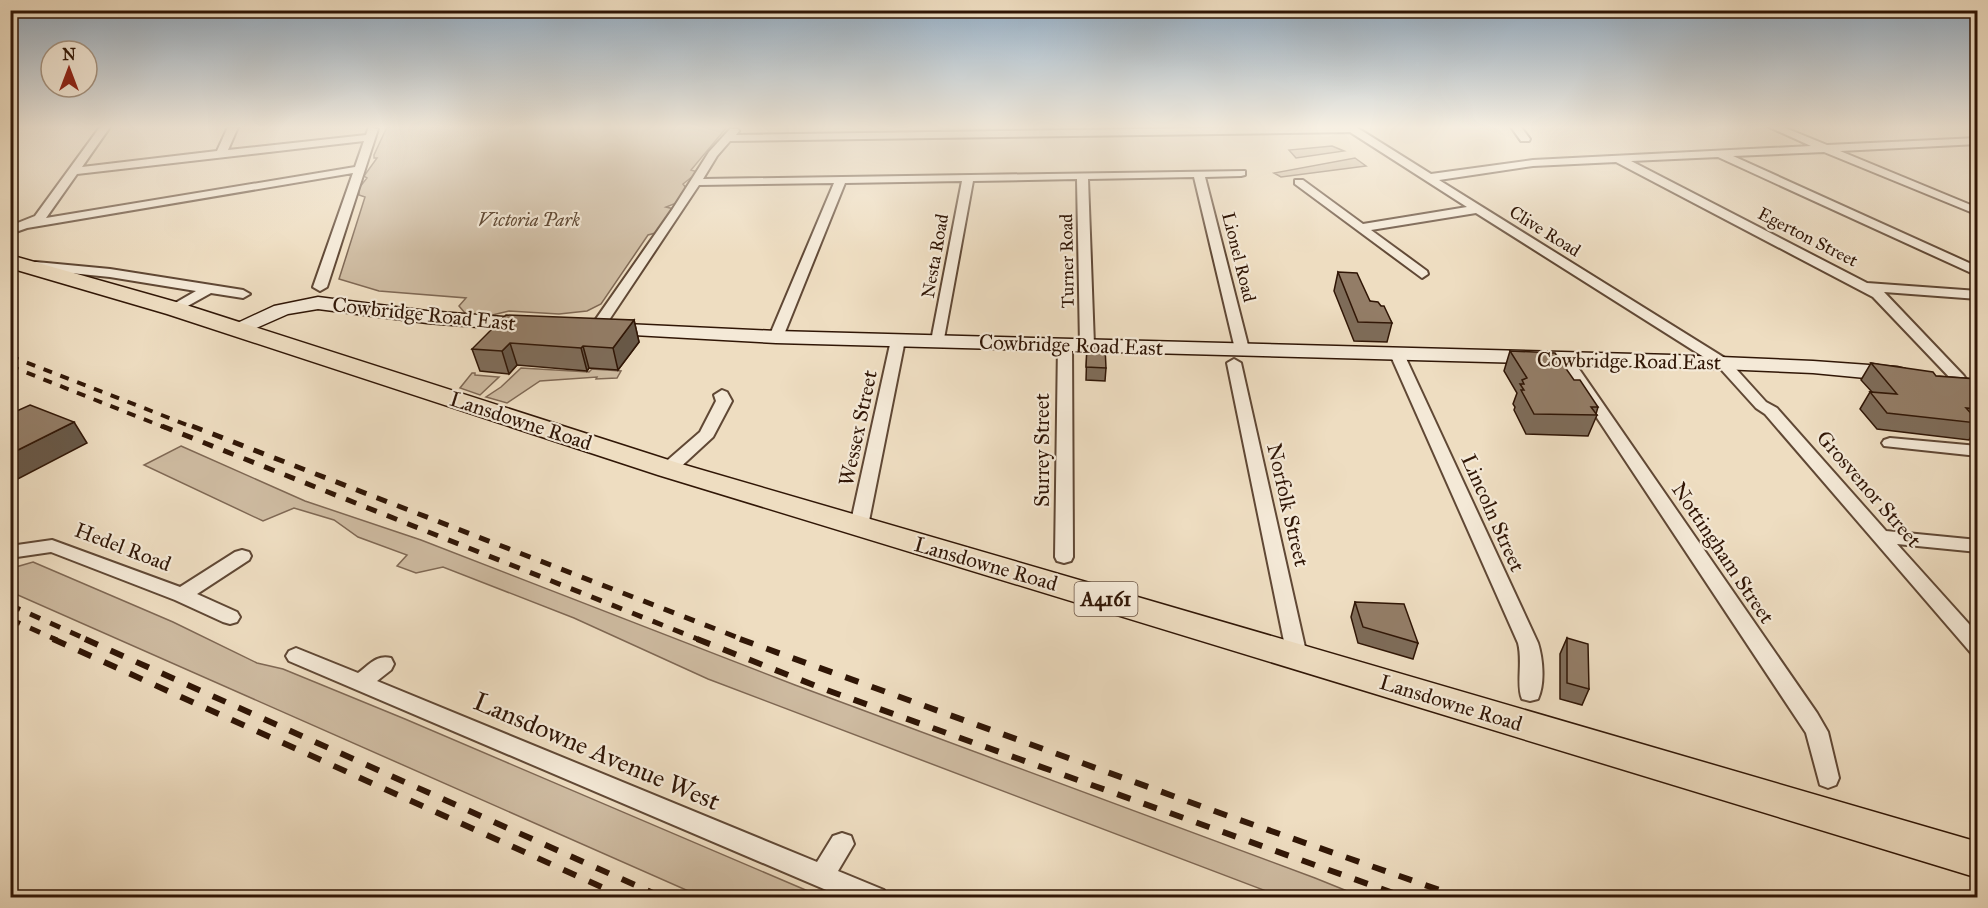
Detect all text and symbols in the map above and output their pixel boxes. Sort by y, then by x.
north arrow [39,39,99,99]
text: N [62,45,76,64]
street label: Clive Road [1505,200,1585,262]
street label: Egerton Street [1754,202,1862,273]
park label: Victoria Park [478,209,580,231]
street label: Lionel Road [1217,210,1261,304]
street label: Nesta Road [917,212,953,300]
street label: Turner Road [1055,214,1079,308]
street label: Cowbridge Road East [331,291,518,337]
street label: Cowbridge Road East [978,329,1164,361]
street label: Cowbridge Road East [1537,346,1722,376]
street label: Wessex Street [833,367,883,488]
street label: Lansdowne Road [447,386,596,456]
street label: Surrey Street [1029,392,1055,507]
street label: Grosvenor Street [1811,425,1927,553]
street label: Norfolk Street [1261,441,1315,570]
street label: Lincoln Street [1456,450,1531,576]
street label: Nottingham Street [1666,477,1780,629]
street label: Hedel Road [71,517,175,577]
street label: Lansdowne Road [911,531,1061,597]
road number: A4161 [1074,582,1138,616]
street label: Lansdowne Road [1377,669,1526,737]
street label: Lansdowne Avenue West [469,685,725,817]

